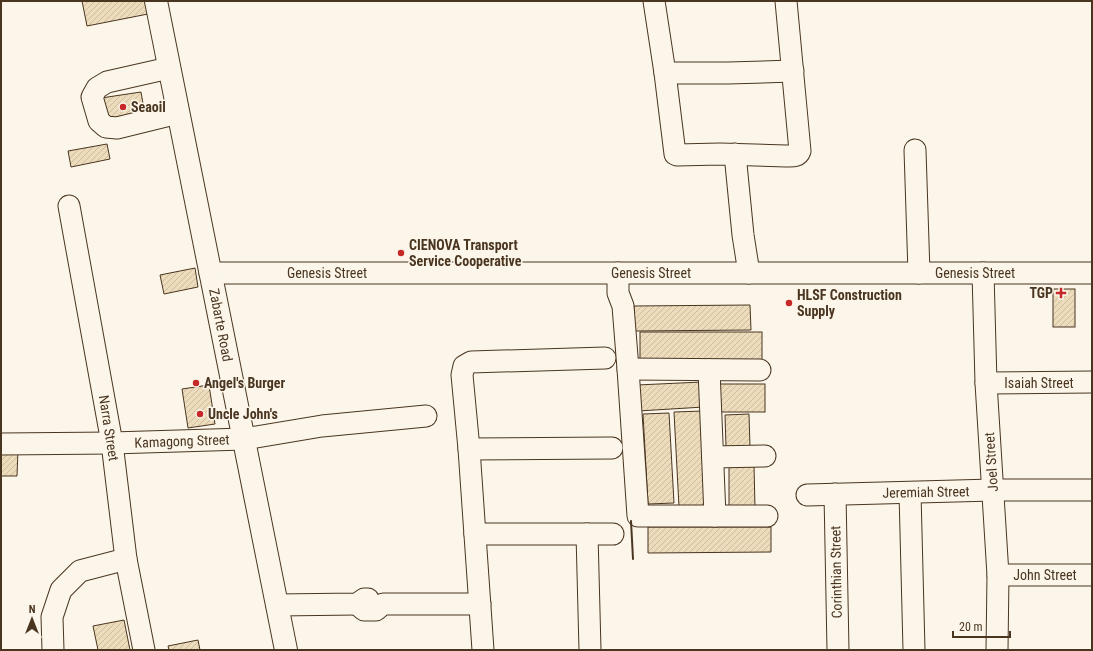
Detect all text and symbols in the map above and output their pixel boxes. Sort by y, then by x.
place label: Seaoil [131,99,166,115]
marker: Seaoil [118,102,128,112]
place label: CIENOVA Transport Service Cooperative [409,237,522,269]
marker: CIENOVA Transport Service Cooperative [396,248,406,258]
street label: Genesis Street [287,265,367,281]
street label: Genesis Street [611,265,691,281]
street label: Genesis Street [935,265,1015,281]
place label: TGP [1029,285,1053,301]
street label: Zabarte Road [206,287,236,363]
place label: HLSF Construction Supply [797,287,902,319]
marker: TGP [1056,288,1066,298]
marker: HLSF Construction Supply [784,298,794,308]
place label: Angel's Burger [204,375,285,391]
street label: Isaiah Street [1004,375,1074,391]
marker: Angel's Burger [191,378,201,388]
street label: Narra Street [96,394,122,462]
place label: Uncle John's [208,406,278,422]
marker: Uncle John's [195,409,205,419]
street label: Kamagong Street [134,431,230,451]
street label: Joel Street [981,432,1001,492]
street label: Jeremiah Street [882,483,970,501]
street label: Corinthian Street [827,525,845,619]
street label: John Street [1013,567,1077,583]
north arrow [12,599,52,639]
text: N [29,603,36,616]
scale bar [953,613,1010,639]
text: 20 m [959,620,983,634]

